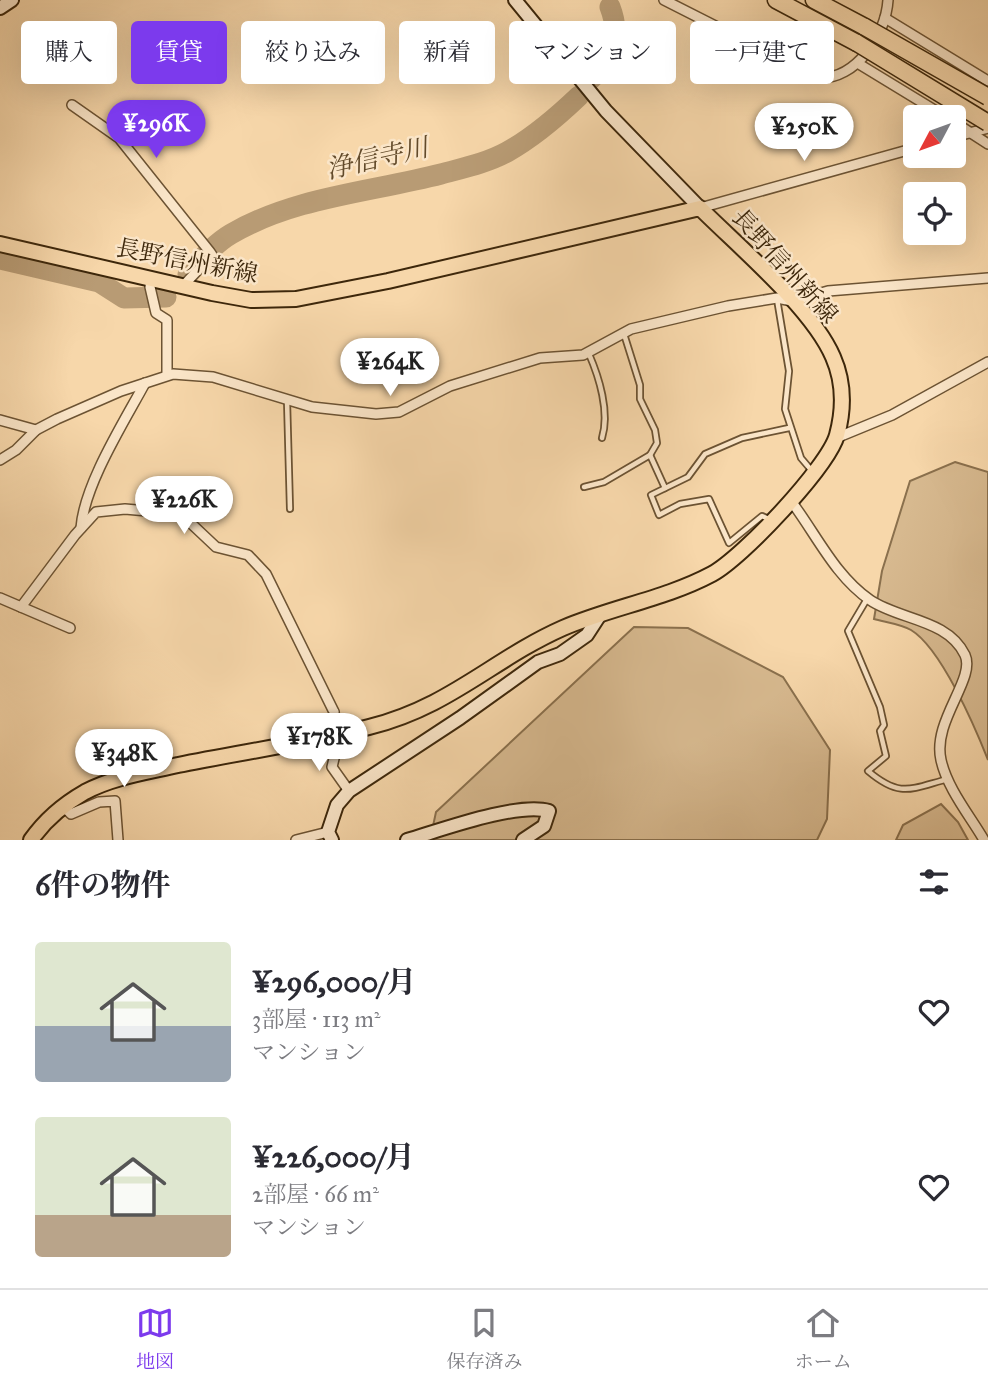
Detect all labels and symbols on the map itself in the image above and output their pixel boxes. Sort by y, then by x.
pin: ¥296K [107,100,205,160]
pin: ¥250K [755,104,853,163]
north arrow [903,105,966,168]
water label: 浄信寺川 [323,130,434,185]
street label: 長野信州新線 [726,202,844,330]
street label: 長野信州新線 [113,233,261,289]
pin: ¥264K [341,338,439,398]
pin: ¥226K [135,476,233,536]
pin: ¥178K [270,714,368,773]
pin: ¥348K [75,730,173,789]

